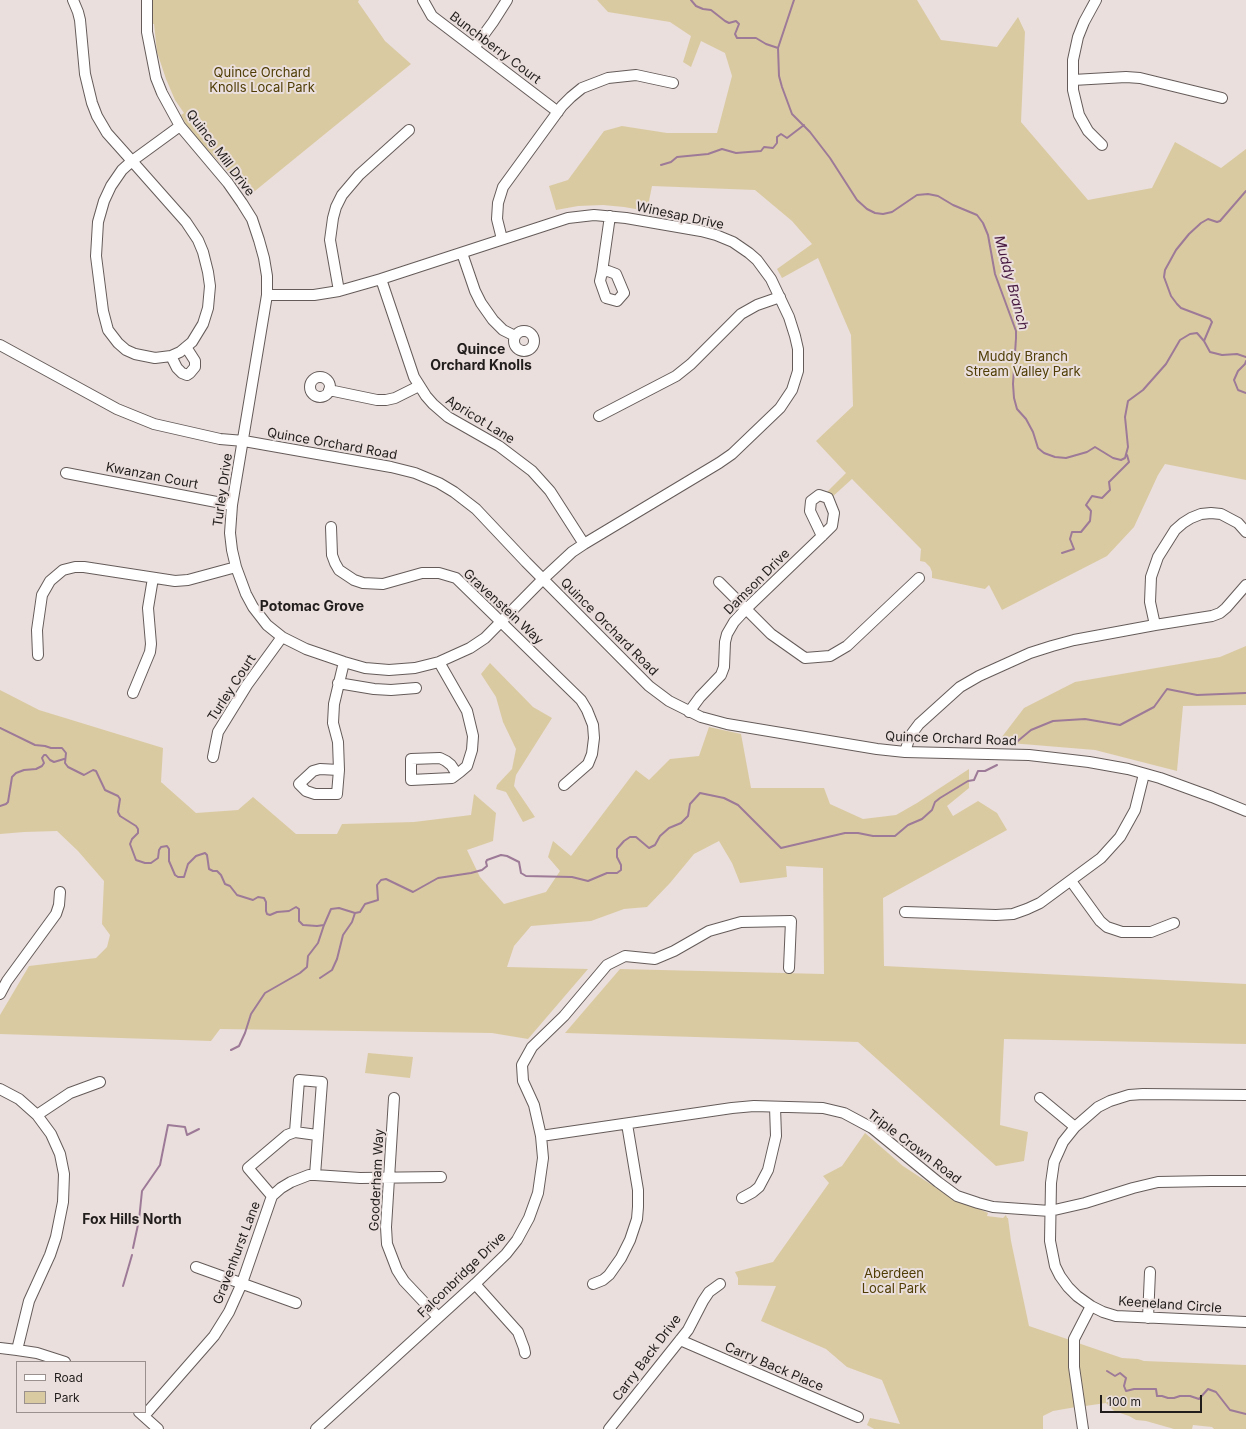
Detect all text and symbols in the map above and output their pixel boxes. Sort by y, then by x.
street label: Bunchberry Court [446,9,544,87]
park label: Quince Orchard Knolls Local Park [209,65,315,96]
street label: Quince Mill Drive [182,107,258,199]
street label: Winesap Drive [635,199,725,233]
water label: Muddy Branch [990,234,1032,332]
district label: Quince Orchard Knolls [430,342,532,374]
park label: Muddy Branch Stream Valley Park [965,349,1081,380]
street label: Apricot Lane [443,393,517,447]
street label: Quince Orchard Road [266,425,398,463]
street label: Turley Drive [210,452,236,528]
street label: Kwanzan Court [105,459,199,493]
street label: Damson Drive [721,546,793,618]
street label: Gravenstein Way [460,566,546,648]
street label: Quince Orchard Road [557,575,661,679]
district label: Potomac Grove [260,599,364,615]
street label: Turley Court [205,652,259,724]
street label: Quince Orchard Road [885,729,1017,749]
street label: Triple Crown Road [864,1107,964,1187]
street label: Gooderham Way [367,1128,387,1232]
street label: Gravenhurst Lane [210,1199,264,1307]
district label: Fox Hills North [82,1212,182,1228]
street label: Falconbridge Drive [415,1229,509,1321]
park label: Aberdeen Local Park [862,1266,926,1297]
street label: Keeneland Circle [1118,1294,1222,1316]
street label: Carry Back Drive [609,1312,685,1404]
street label: Carry Back Place [722,1339,826,1395]
legend [16,1361,146,1413]
text: Road [54,1370,83,1385]
scale bar [1102,1387,1204,1413]
text: Park [54,1390,80,1405]
text: 100 m [1107,1394,1141,1409]

